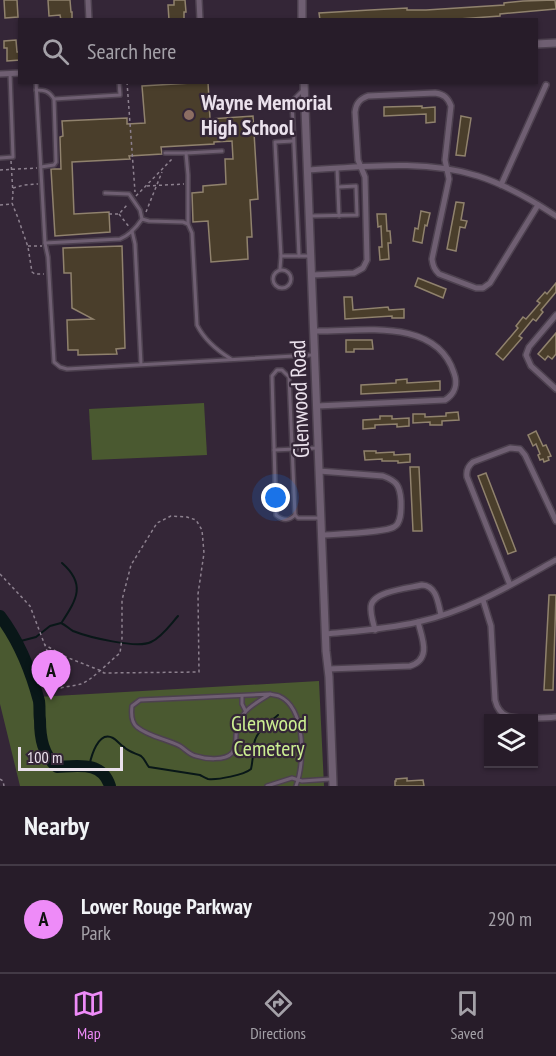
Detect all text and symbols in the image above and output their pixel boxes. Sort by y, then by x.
search box [18,18,538,84]
icon: search [39,35,72,68]
text: Search here [87,37,176,65]
place label: Wayne Memorial High School [200,88,332,141]
marker: Wayne Memorial High School [182,108,196,122]
street label: Glenwood Road [283,339,315,459]
your location [261,483,290,512]
pin: A [32,650,70,700]
park label: Glenwood Cemetery [231,709,307,762]
map controls [484,714,538,768]
button: layers [484,714,538,768]
scale bar [18,744,123,772]
text: 100 m [27,747,62,767]
text: Nearby [24,809,89,842]
text: Lower Rouge Parkway [81,892,252,920]
text: A [38,906,49,932]
text: 290 m [488,906,532,932]
text: Park [81,920,111,946]
tab: Map [72,987,105,1043]
tab: Directions [250,987,306,1043]
tab: Saved [451,987,484,1043]

